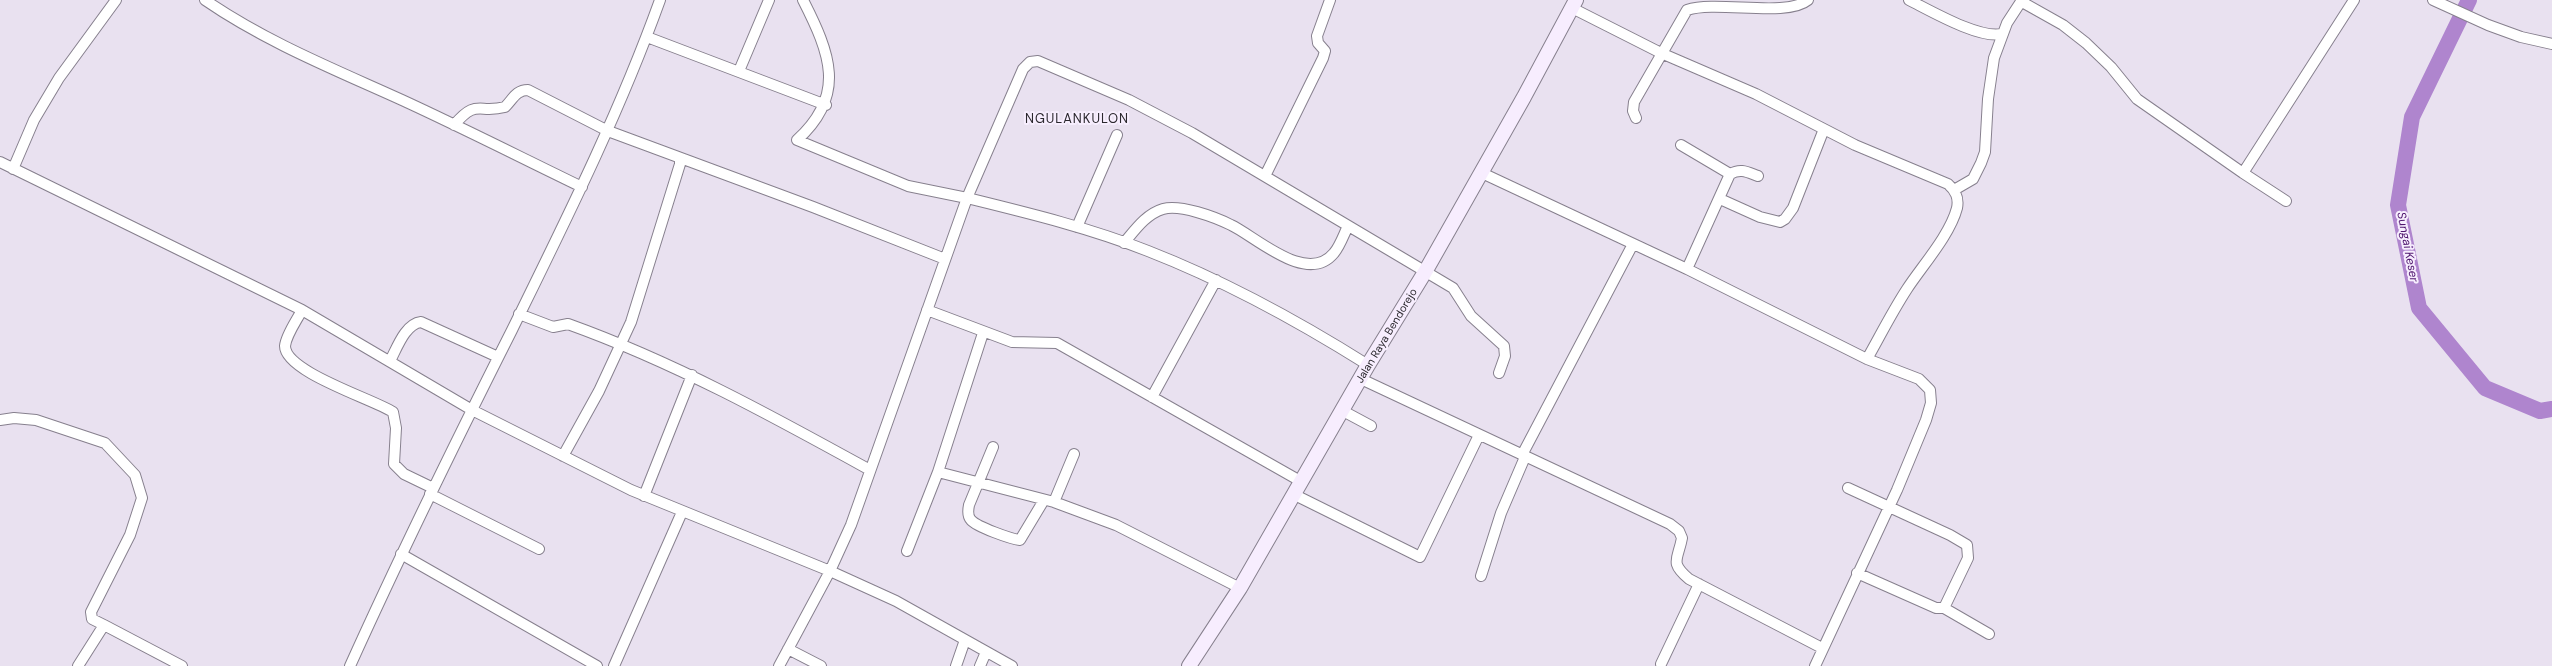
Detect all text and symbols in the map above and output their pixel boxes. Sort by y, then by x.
district label: NGULANKULON [1025,112,1129,128]
water label: Sungai Keser [2393,211,2421,283]
street label: Jalan Raya Bendorejo [1354,286,1420,386]

